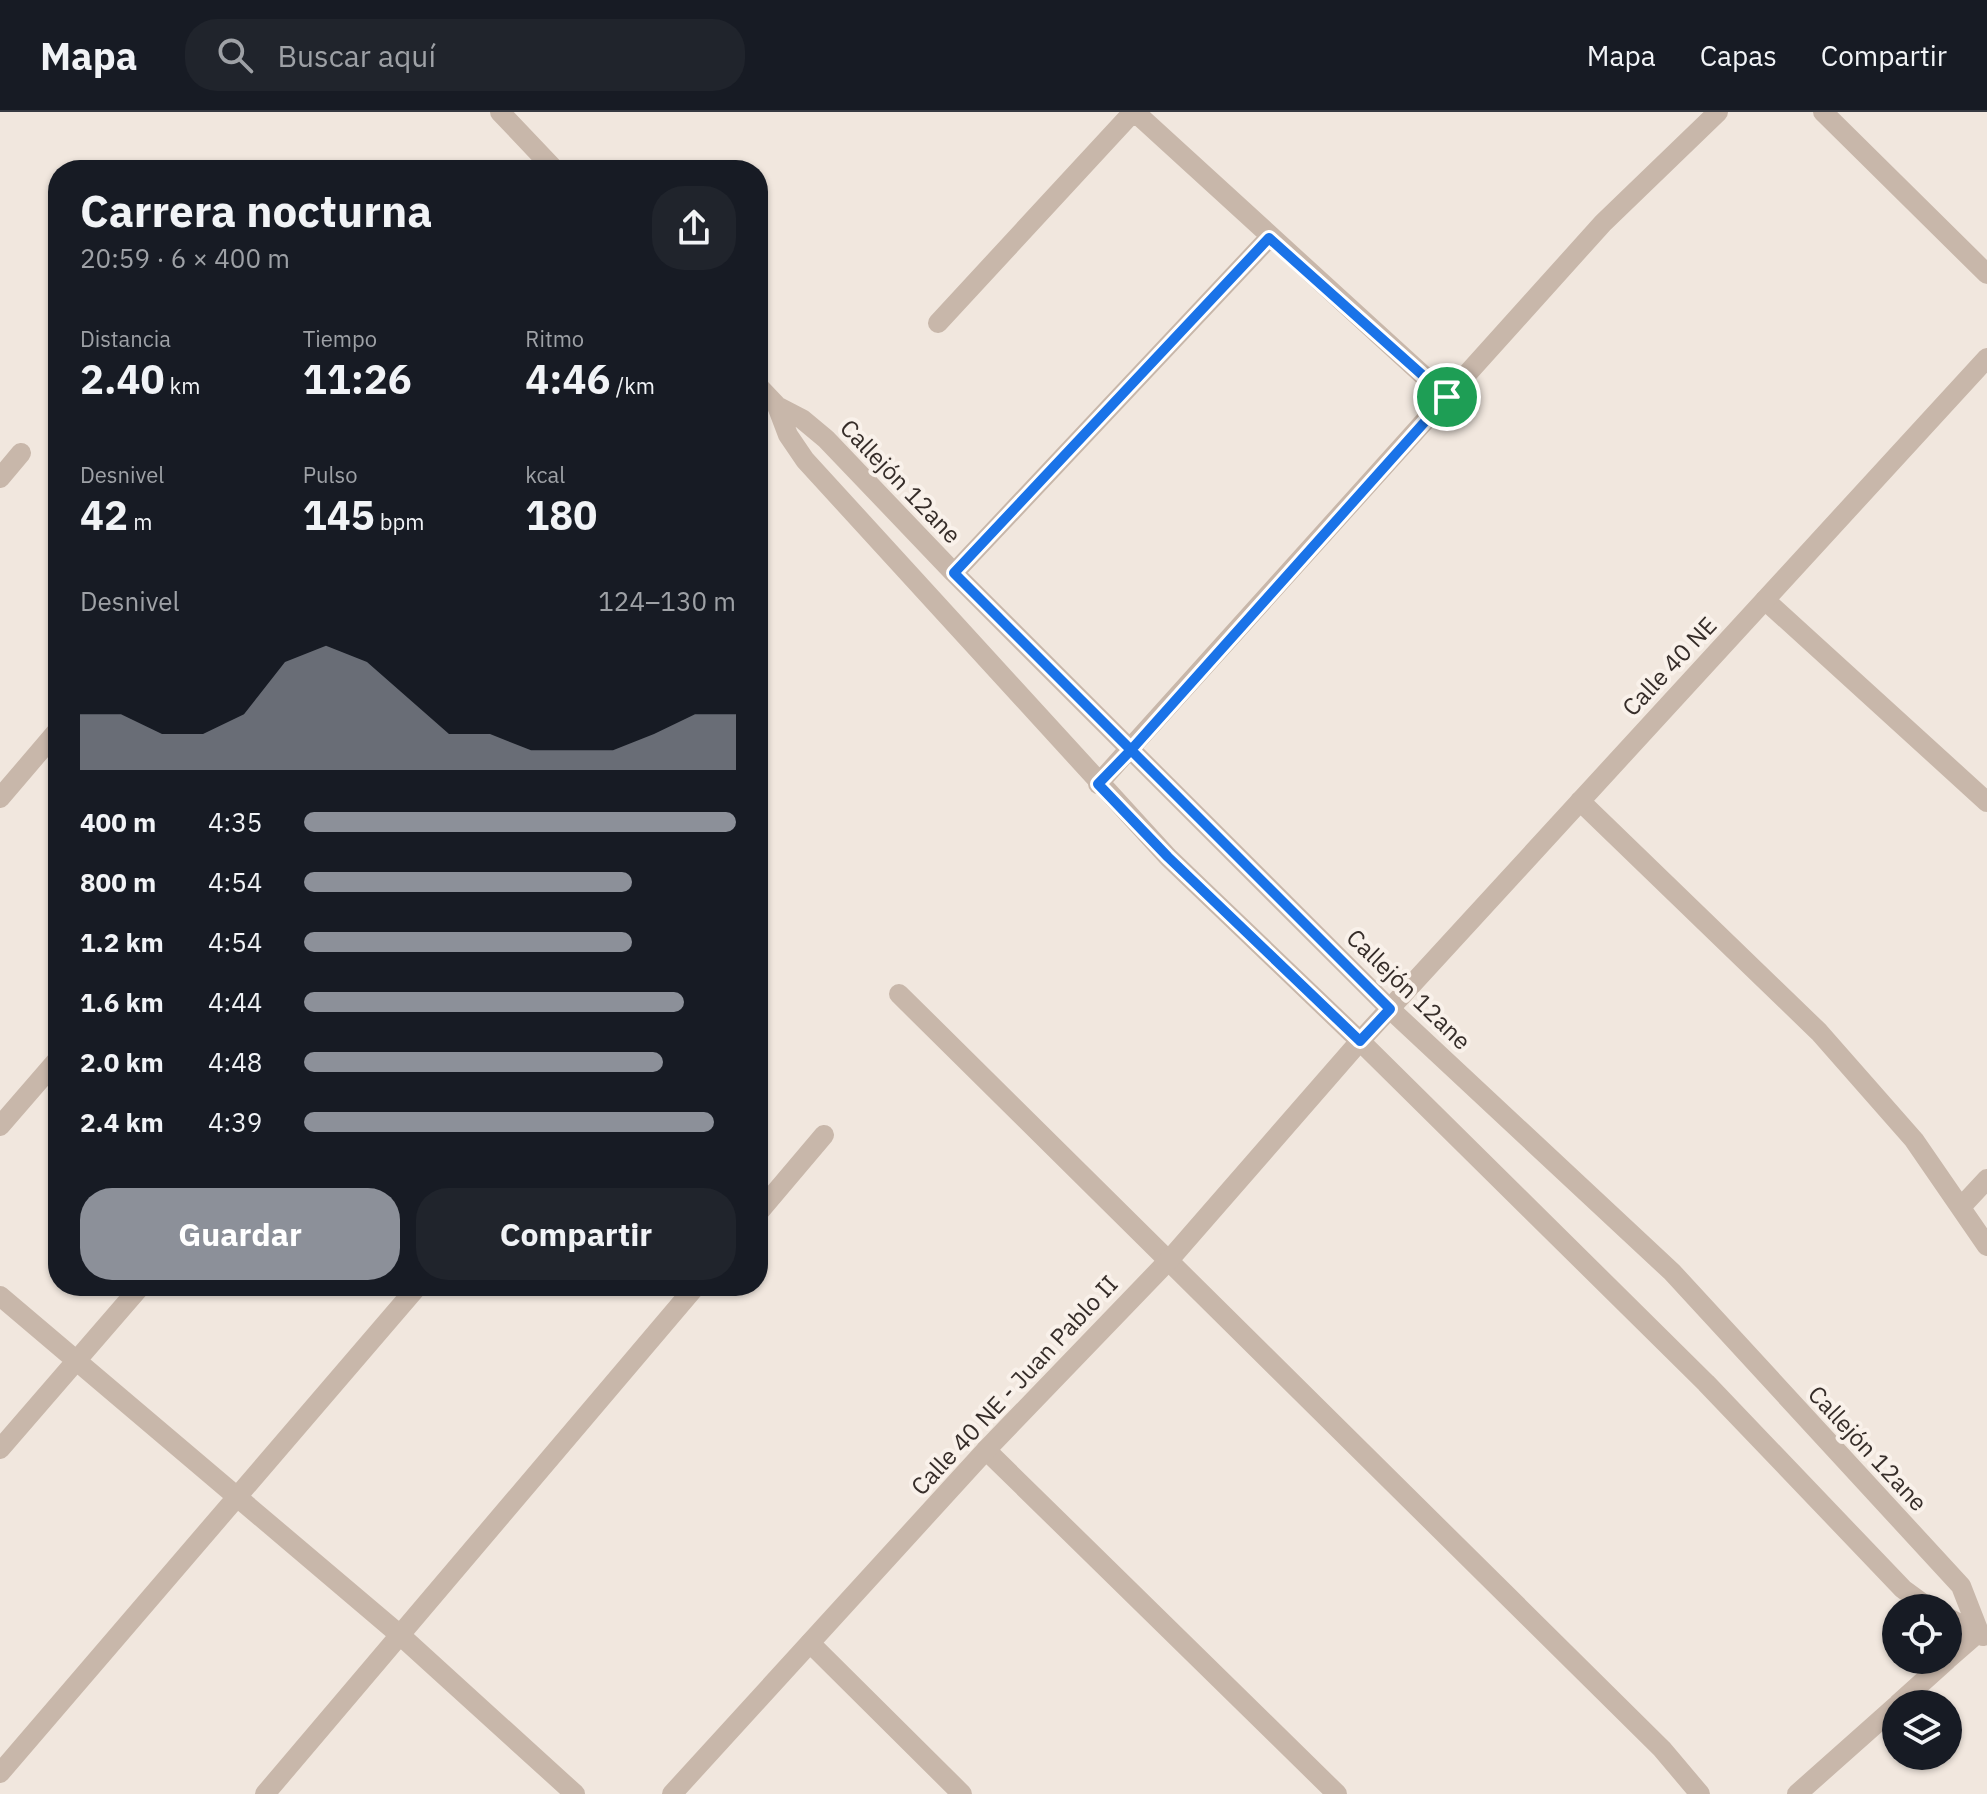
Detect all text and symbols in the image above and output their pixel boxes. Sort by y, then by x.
search box [185,19,745,91]
text: Mapa [40,31,137,80]
icon: search [213,33,257,77]
text: Buscar aquí [277,36,436,75]
text: Mapa [1587,37,1656,74]
text: Capas [1700,37,1777,74]
text: Compartir [1821,37,1947,74]
text: Carrera nocturna [80,182,432,239]
button: share [652,186,736,270]
text: 20:59 · 6 × 400 m [80,241,290,275]
text: Distancia [80,324,171,353]
text: Tiempo [303,324,377,353]
text: Ritmo [525,324,584,353]
text: 2.40 [80,353,164,405]
text: 11:26 [303,353,412,405]
text: 4:46 [525,353,611,405]
pin [1413,363,1481,431]
text: km [164,371,200,400]
text: /km [611,371,655,400]
icon: arrive [1425,375,1469,419]
street label: Callejón 12ane [834,412,968,550]
text: Desnivel [80,460,164,489]
text: Pulso [303,460,358,489]
text: kcal [525,460,565,489]
text: 42 [80,489,128,541]
text: 145 [303,489,375,541]
text: 180 [525,489,597,541]
text: m [128,507,152,536]
text: bpm [375,507,425,536]
text: Desnivel [80,584,180,618]
text: 124–130 m [598,584,736,618]
street label: Calle 40 NE [1615,609,1723,723]
text: 400 m [80,805,156,839]
text: 4:35 [208,805,262,839]
text: 800 m [80,865,156,899]
text: 4:54 [208,865,262,899]
street label: Callejón 12ane [1340,922,1478,1056]
text: 1.2 km [80,925,164,959]
text: 4:54 [208,925,262,959]
text: 1.6 km [80,985,164,1019]
text: 4:44 [208,985,262,1019]
text: 2.0 km [80,1045,164,1079]
text: 4:48 [208,1045,262,1079]
text: 2.4 km [80,1105,164,1139]
text: 4:39 [208,1105,262,1139]
button: Guardar [80,1188,400,1280]
button: Compartir [416,1188,736,1280]
street label: Calle 40 NE - Juan Pablo II [904,1268,1124,1502]
street label: Callejón 12ane [1801,1378,1935,1518]
map controls [1882,1594,1962,1770]
button: locate [1882,1594,1962,1674]
button: layers [1882,1690,1962,1770]

